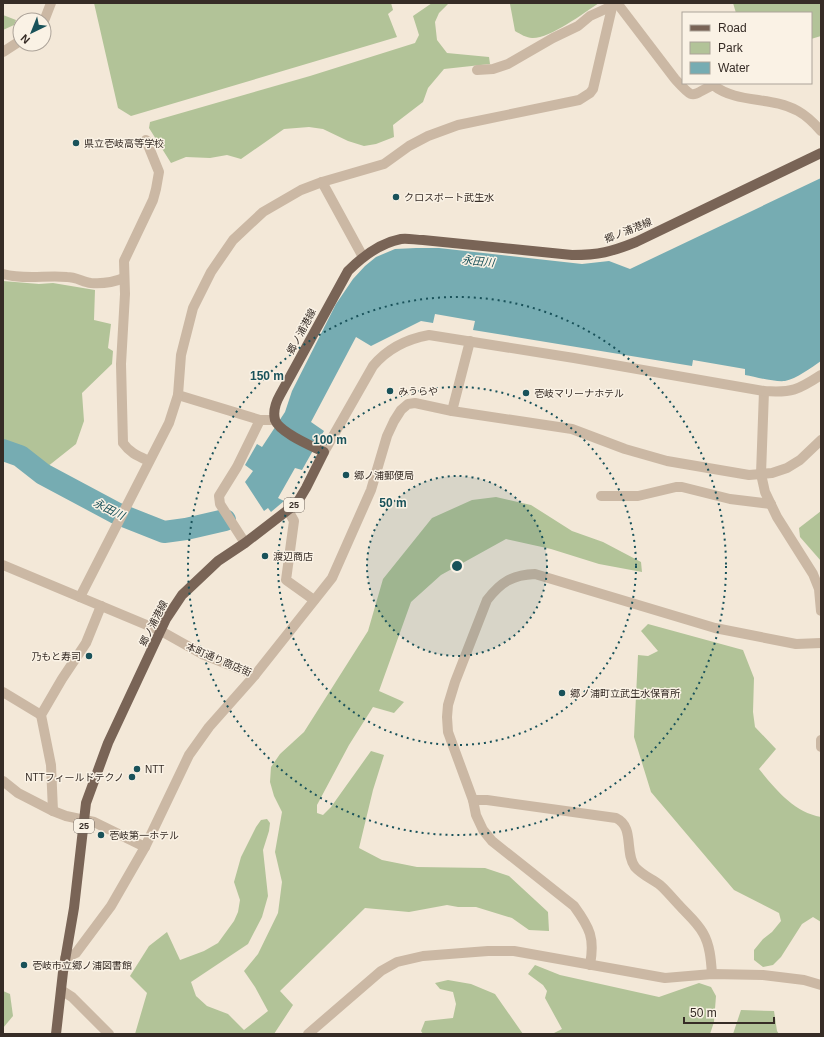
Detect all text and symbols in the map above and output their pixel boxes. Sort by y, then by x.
north arrow [12,12,52,52]
legend [682,12,812,84]
text: Road [718,21,747,35]
text: N [18,32,32,46]
text: Park [718,41,744,55]
text: Water [718,61,750,75]
marker: 県立壱岐高等学校 [71,138,81,148]
place label: 県立壱岐高等学校 [84,138,164,149]
marker: クロスポート武生水 [391,192,401,202]
place label: クロスポート武生水 [404,192,494,203]
street label: 郷ノ浦港線 [603,216,653,245]
water label: 永田川 [461,253,496,269]
street label: 郷ノ浦港線 [285,307,318,356]
text: 150 m [250,369,284,383]
marker: みうらや [385,386,395,396]
place label: みうらや [398,386,438,397]
marker: 壱岐マリーナホテル [521,388,531,398]
place label: 壱岐マリーナホテル [534,388,624,399]
text: 100 m [313,433,347,447]
marker: 郷ノ浦郵便局 [341,470,351,480]
place label: 郷ノ浦郵便局 [354,470,414,481]
water label: 永田川 [92,496,127,522]
text: 50 m [379,496,407,510]
road number: 25 [284,498,304,512]
marker: 渡辺商店 [260,551,270,561]
place label: 渡辺商店 [273,551,313,562]
centre of rings [450,559,464,573]
street label: 郷ノ浦港線 [137,598,170,648]
street label: 本町通り商店街 [184,641,253,678]
place label: 乃もと寿司 [31,651,81,662]
marker: 乃もと寿司 [84,651,94,661]
marker: 郷ノ浦町立武生水保育所 [557,688,567,698]
place label: 郷ノ浦町立武生水保育所 [570,688,680,699]
marker: NTT [132,764,142,774]
place label: NTT [145,764,164,775]
place label: NTTフィールドテクノ [25,772,124,783]
marker: NTTフィールドテクノ [127,772,137,782]
road number: 25 [74,819,94,833]
marker: 壱岐第一ホテル [96,830,106,840]
place label: 壱岐第一ホテル [109,830,179,841]
marker: 壱岐市立郷ノ浦図書館 [19,960,29,970]
place label: 壱岐市立郷ノ浦図書館 [32,960,132,971]
scale bar [684,999,774,1025]
text: 50 m [690,1006,717,1020]

